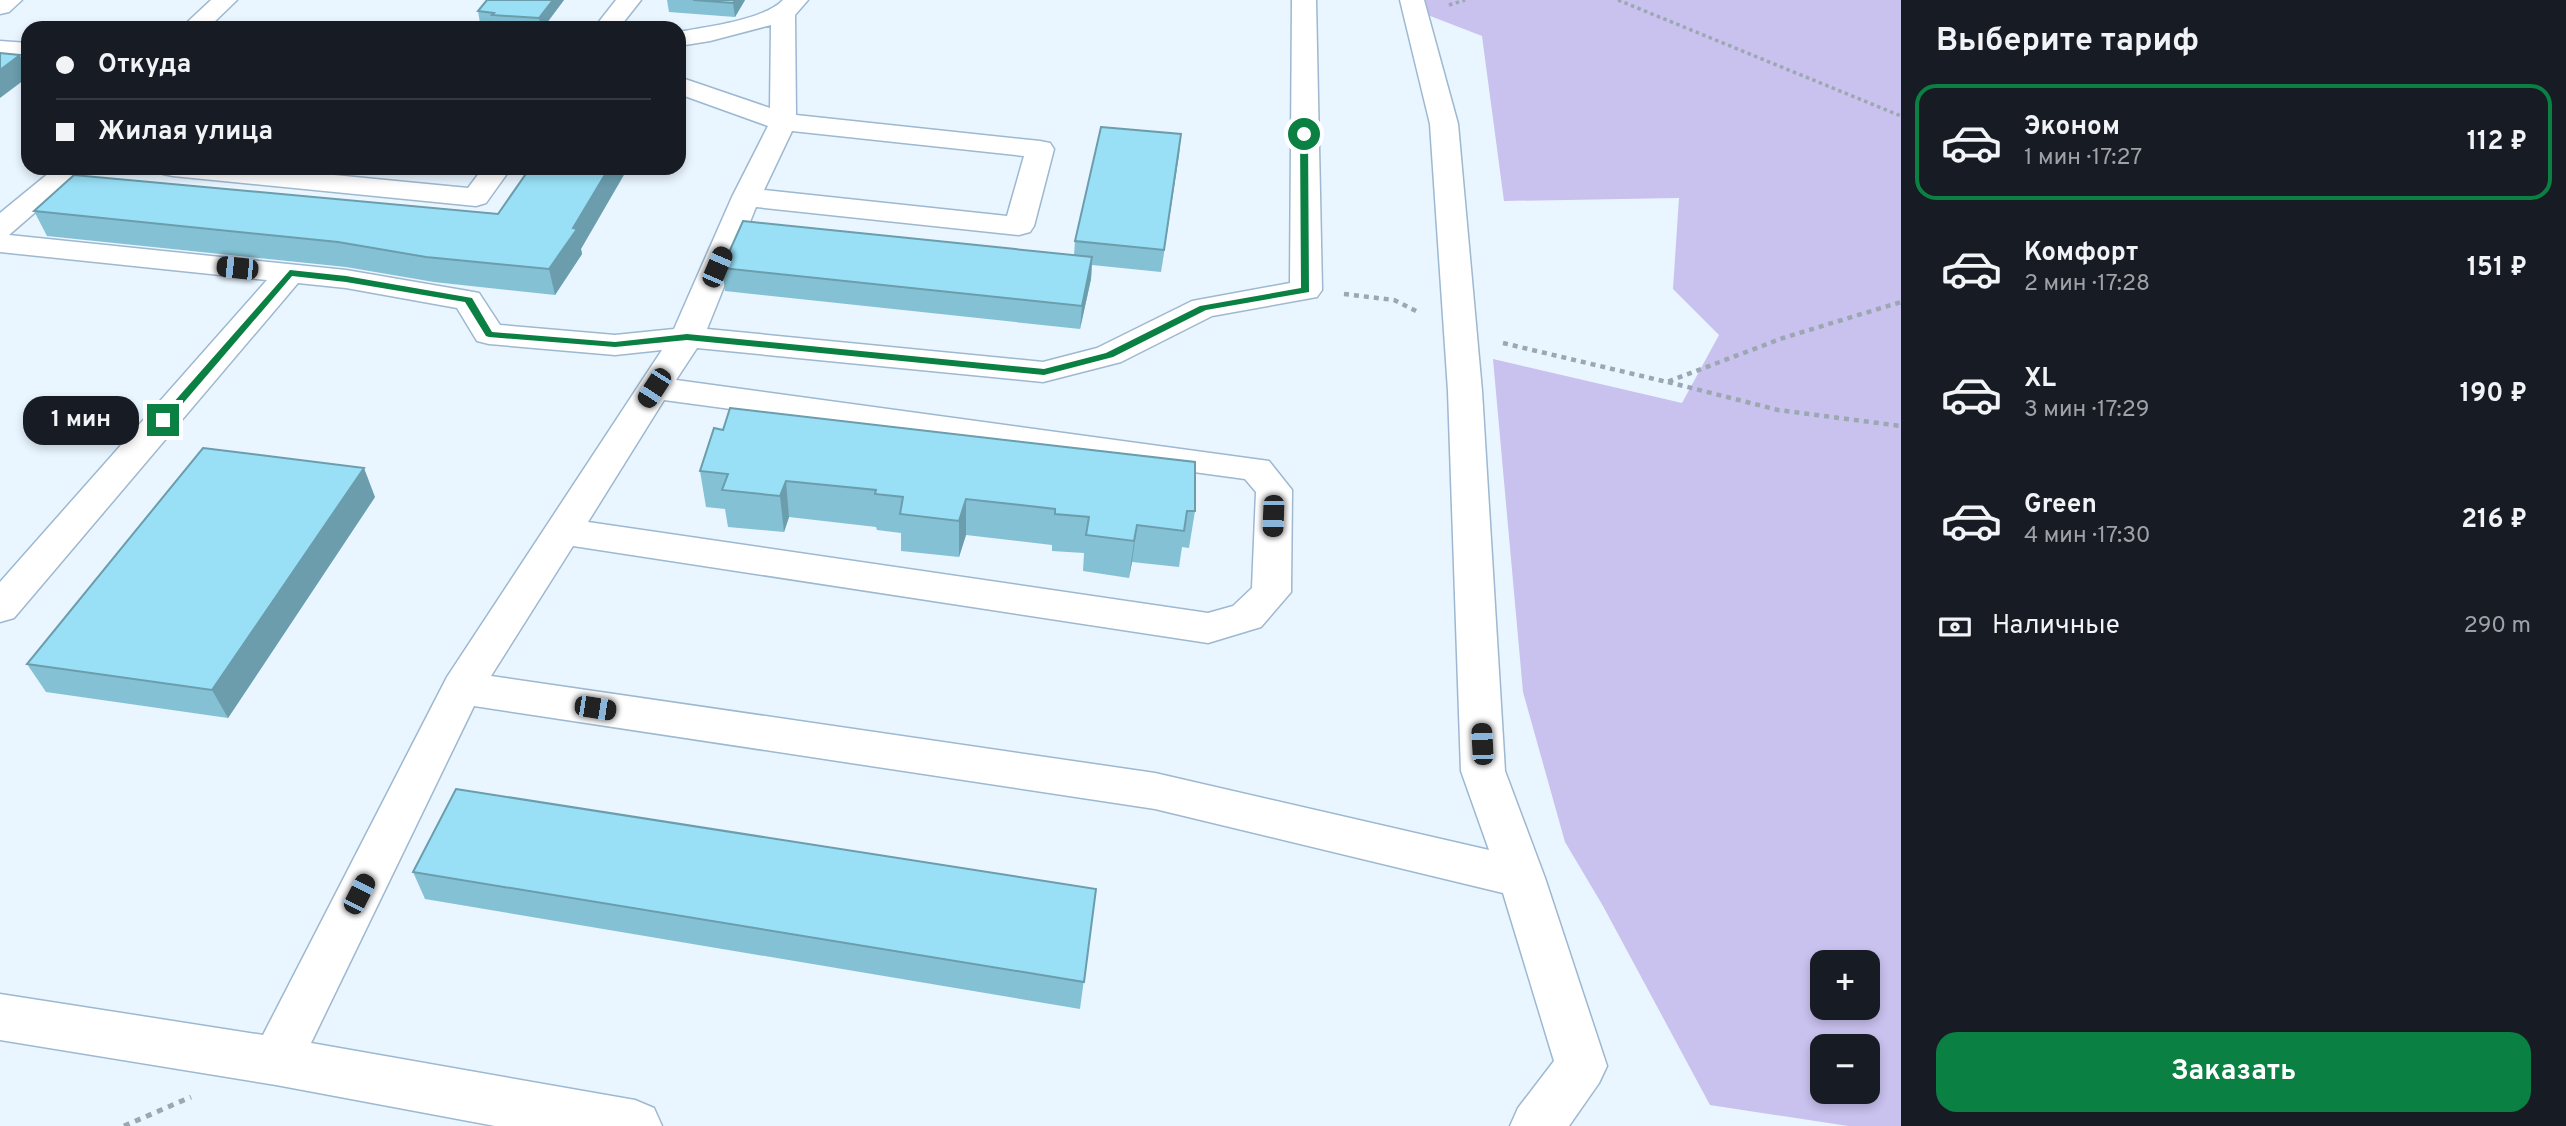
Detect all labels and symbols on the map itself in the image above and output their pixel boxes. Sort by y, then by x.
route start [1288,118,1320,150]
car [700,244,735,290]
car [216,255,259,281]
car [634,365,675,411]
callout: 1 мин [23,396,138,444]
route end [147,404,179,436]
car [1262,495,1285,537]
car [573,694,618,722]
car [1471,722,1494,766]
car [341,871,378,917]

